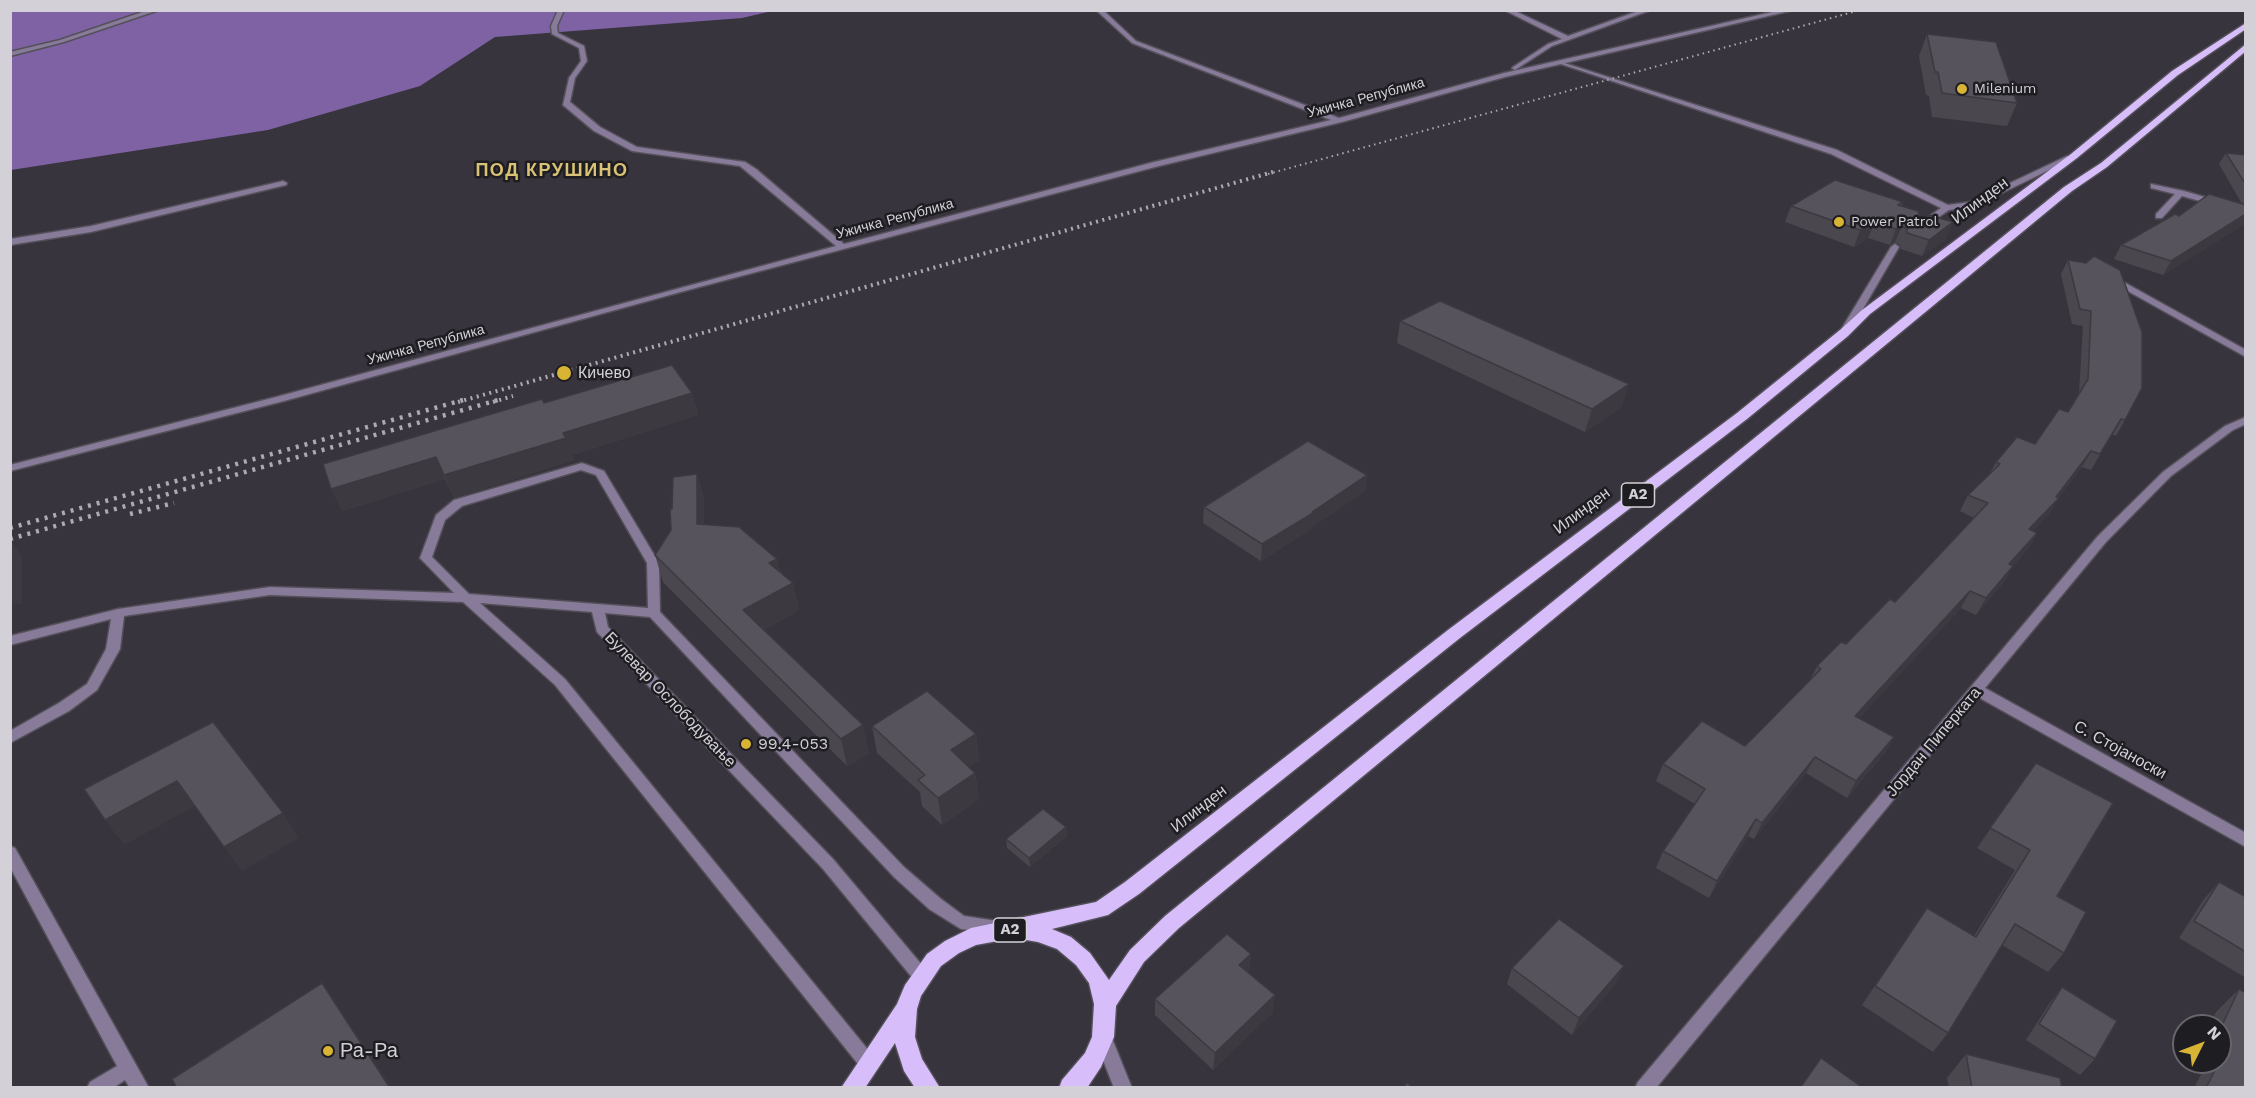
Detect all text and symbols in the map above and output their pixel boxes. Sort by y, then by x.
street label: Ужичка Република [1306,74,1426,122]
place label: Milenium [1974,81,2036,97]
marker: Milenium [1955,82,1969,96]
district label: ПОД КРУШИНО [475,160,629,182]
street label: Илинден [1948,174,2012,228]
street label: Ужичка Република [835,195,955,243]
place label: Power Patrol [1851,214,1938,230]
marker: Power Patrol [1832,215,1846,229]
street label: Ужичка Република [366,321,486,369]
place label: Кичево [578,363,631,383]
marker: Кичево [555,364,573,382]
road number: A2 [1622,483,1654,507]
street label: Илинден [1550,484,1614,538]
street label: Булевар Ослободување [600,628,740,772]
street label: Јордан Пиперката [1883,683,1985,801]
street label: С. Стојаноски [2070,717,2170,783]
place label: 99.4-053 [758,734,828,754]
marker: 99.4-053 [739,737,753,751]
street label: Илинден [1167,781,1231,837]
road number: A2 [994,918,1026,942]
north arrow [2172,1014,2232,1074]
text: N [2203,1022,2225,1044]
place label: Ра-Ра [340,1039,398,1063]
marker: Ра-Ра [321,1044,335,1058]

